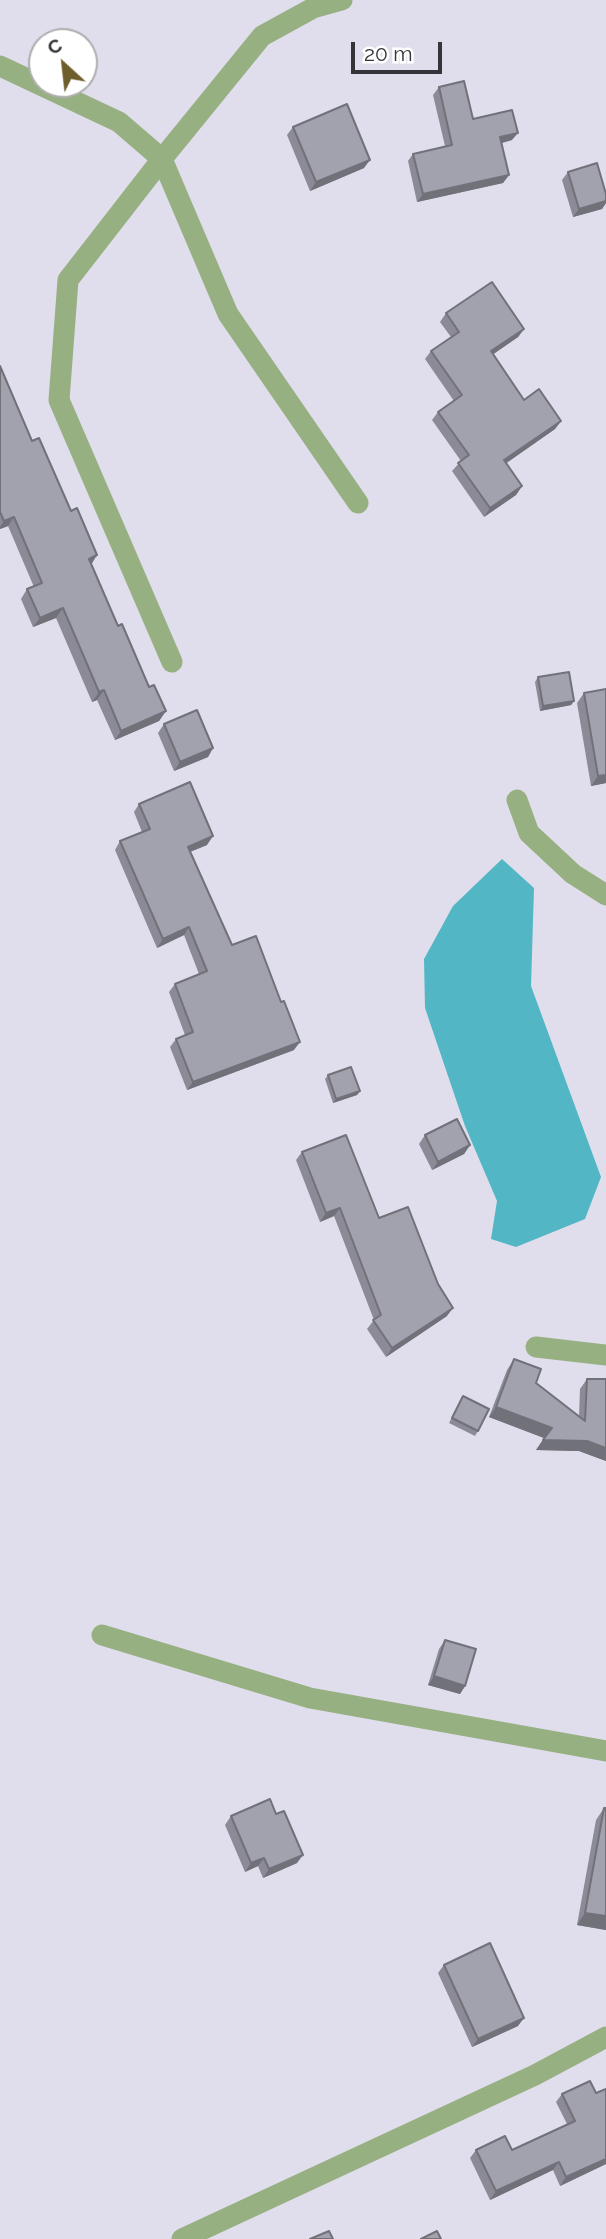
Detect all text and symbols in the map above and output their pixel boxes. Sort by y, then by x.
north arrow [28,28,98,98]
scale bar [354,28,445,72]
text: С [44,33,65,59]
text: 20 m [364,41,412,66]

